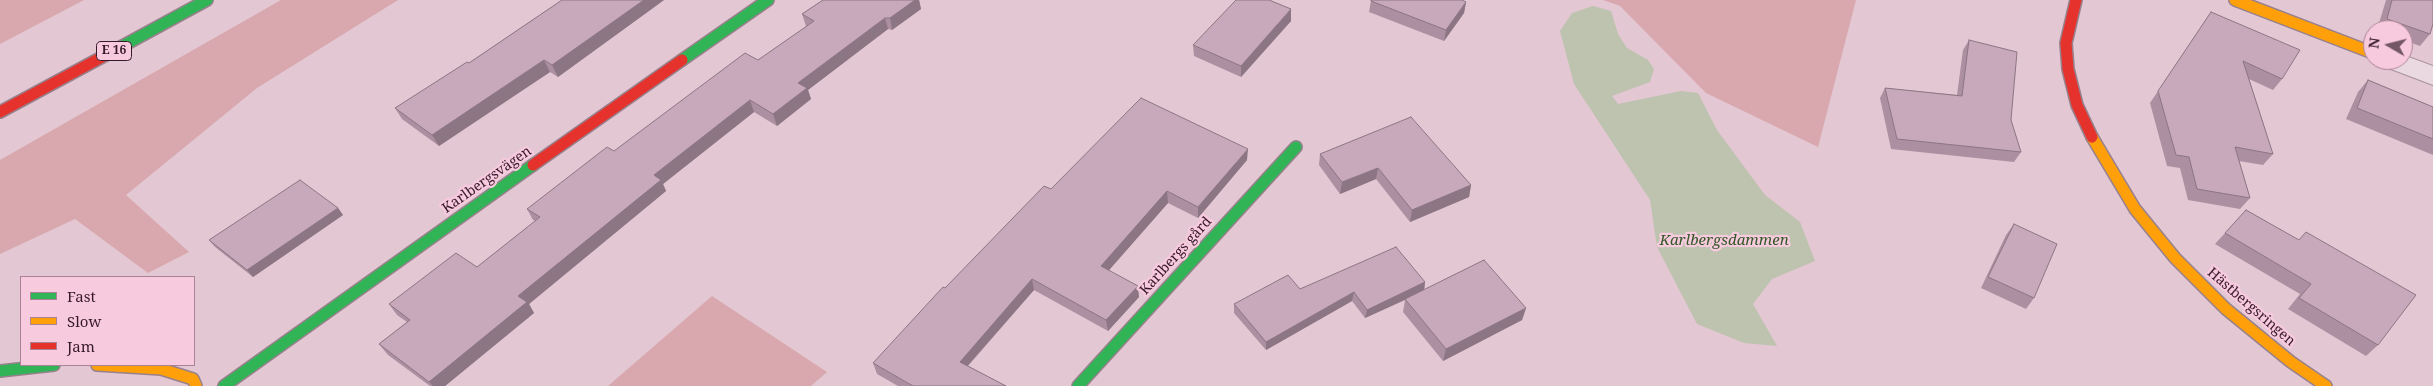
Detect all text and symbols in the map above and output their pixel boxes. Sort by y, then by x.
north arrow [2363,20,2413,70]
text: N [2363,36,2384,50]
road number: E 16 [96,41,132,60]
street label: Karlbergsvägen [439,143,535,217]
street label: Karlbergs gård [1137,213,1215,299]
water label: Karlbergsdammen [1659,232,1789,250]
street label: Hästbergsringen [2204,264,2298,350]
legend [20,276,195,366]
text: Fast [67,286,96,306]
text: Slow [67,311,101,331]
text: Jam [67,336,95,356]

